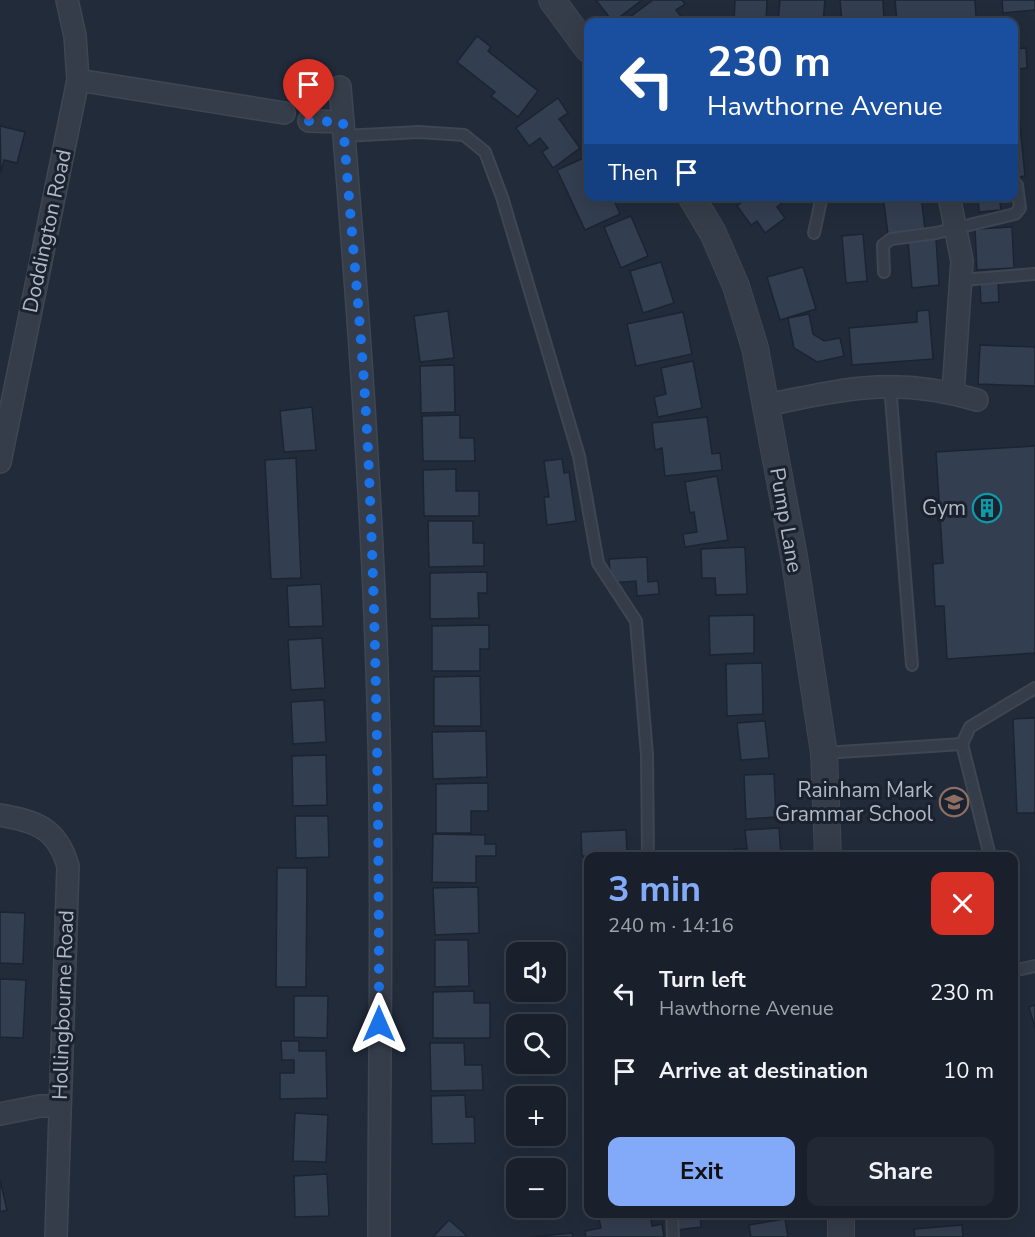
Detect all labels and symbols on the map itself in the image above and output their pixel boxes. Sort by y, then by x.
pin [283,59,334,121]
street label: Doddington Road [16,147,78,315]
street label: Pump Lane [763,465,809,575]
building icon: Gym [971,492,1003,524]
place label: Gym [922,494,966,522]
place label: Rainham Mark Grammar School [775,776,934,828]
school or university icon: Rainham Mark Grammar School [938,786,970,818]
street label: Hollingbourne Road [46,910,80,1100]
position arrow [347,992,411,1056]

